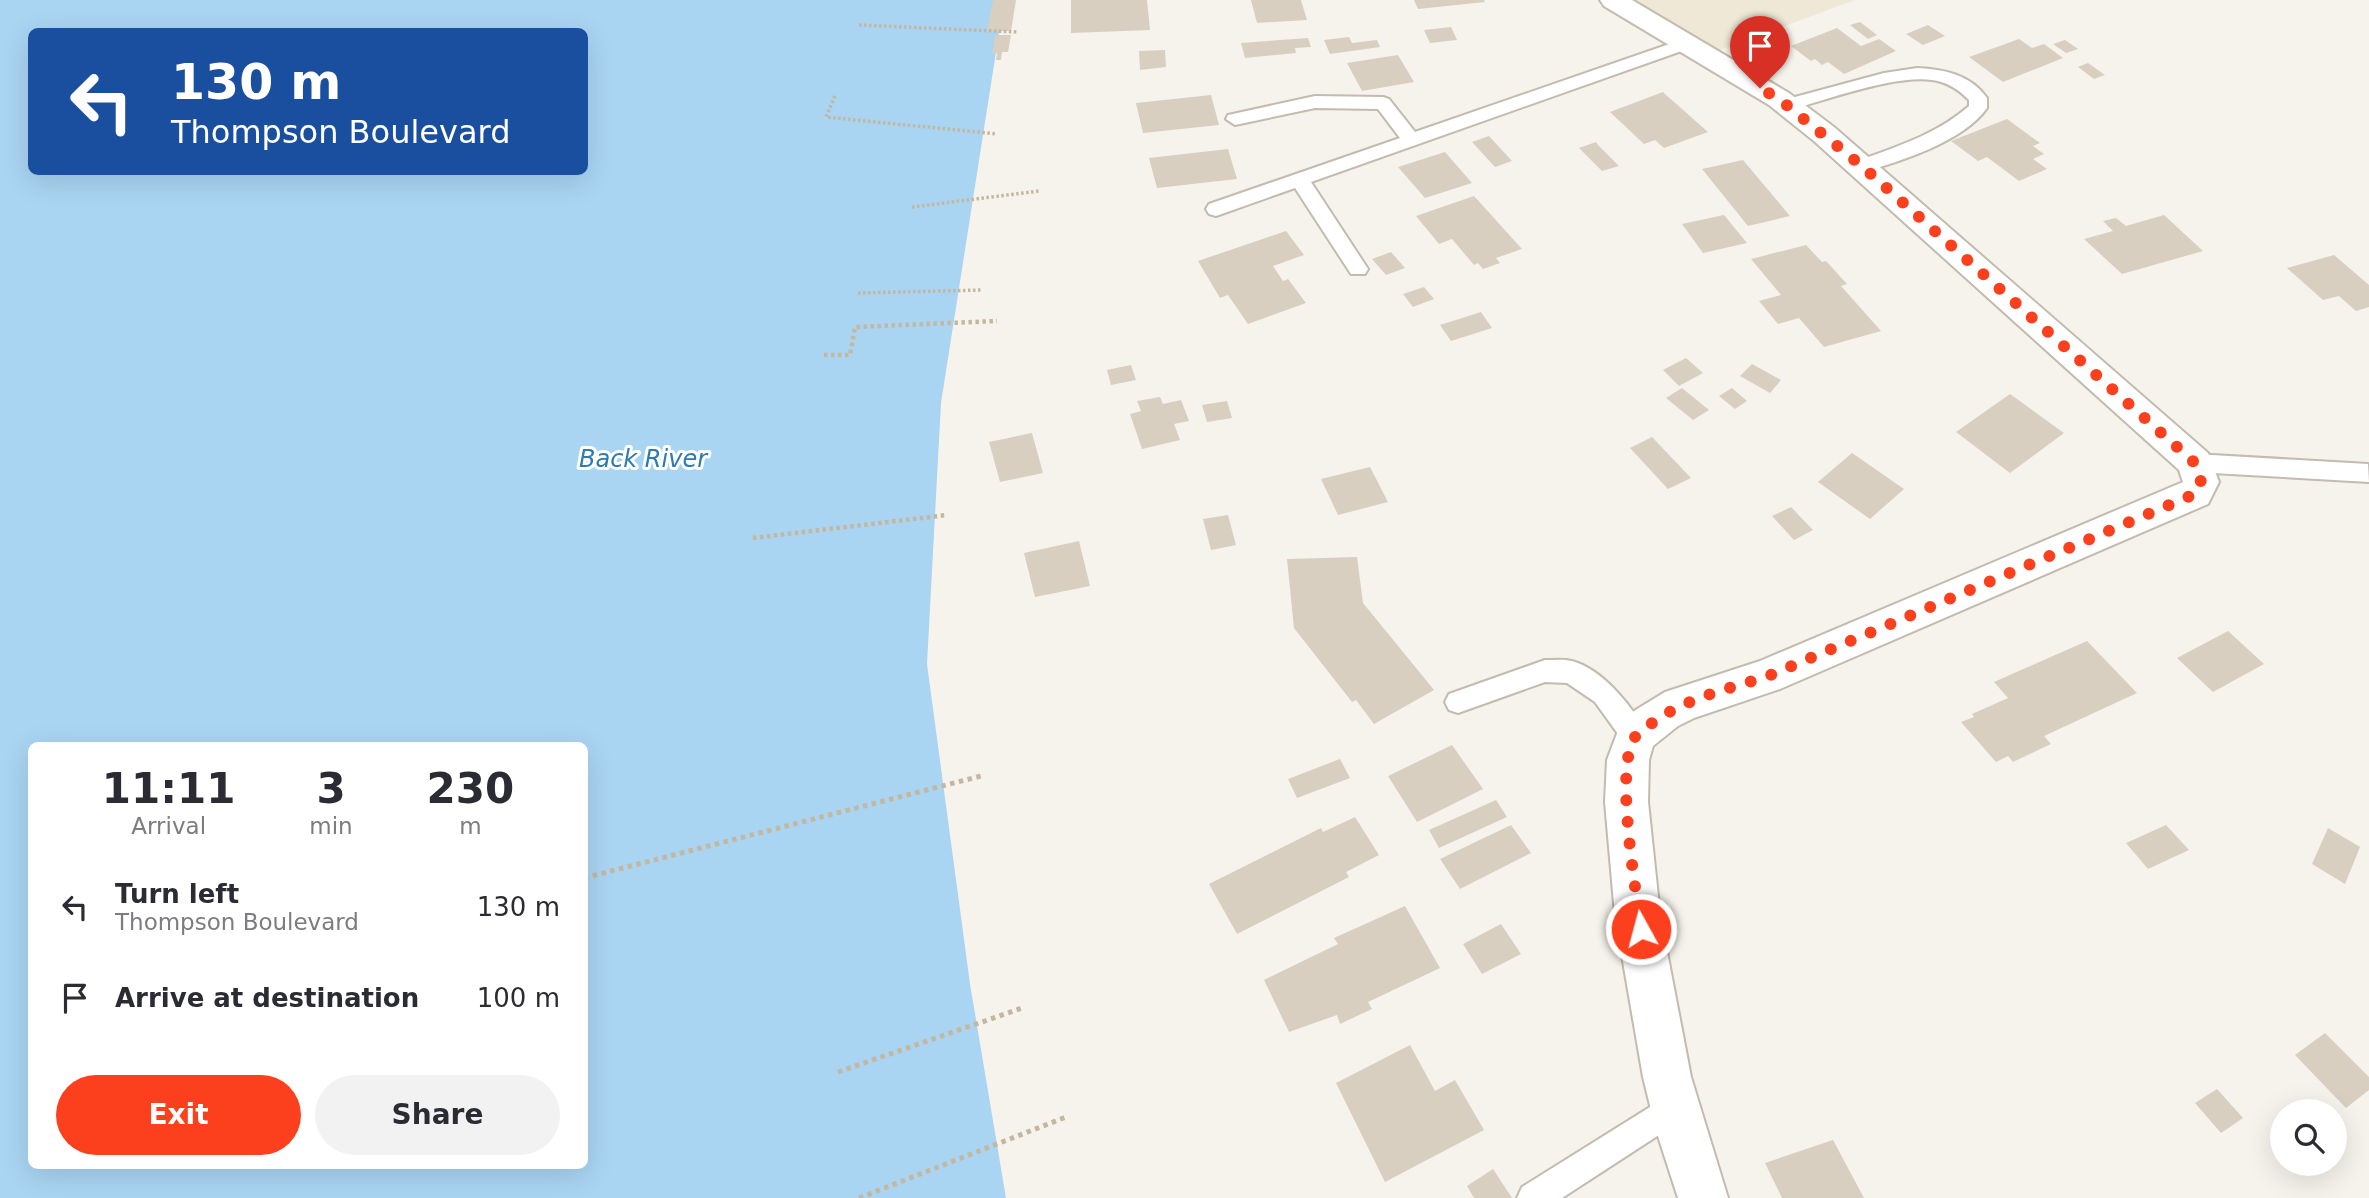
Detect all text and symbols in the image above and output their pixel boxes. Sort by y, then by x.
pin [1730,16,1790,88]
icon: arrive [1741,27,1779,65]
text: 130 m [171,54,341,111]
icon: left [56,56,147,147]
text: Thompson Boulevard [171,113,510,151]
water label: Back River [579,445,709,473]
text: 11:11 [102,764,236,813]
text: 3 [316,764,346,813]
text: 230 [427,764,514,813]
text: Arrival [131,813,206,839]
text: min [309,813,353,839]
text: m [459,813,482,839]
text: Turn left [115,879,239,909]
icon: left [56,888,94,926]
text: 130 m [477,892,560,922]
position arrow [1604,892,1678,966]
text: Thompson Boulevard [115,909,359,935]
icon: arrive [56,979,94,1017]
text: Arrive at destination [115,983,419,1013]
text: 100 m [477,983,560,1013]
button: Exit [56,1075,301,1155]
button: Share [315,1075,560,1155]
map controls [2270,1099,2347,1176]
button: search [2270,1099,2347,1176]

